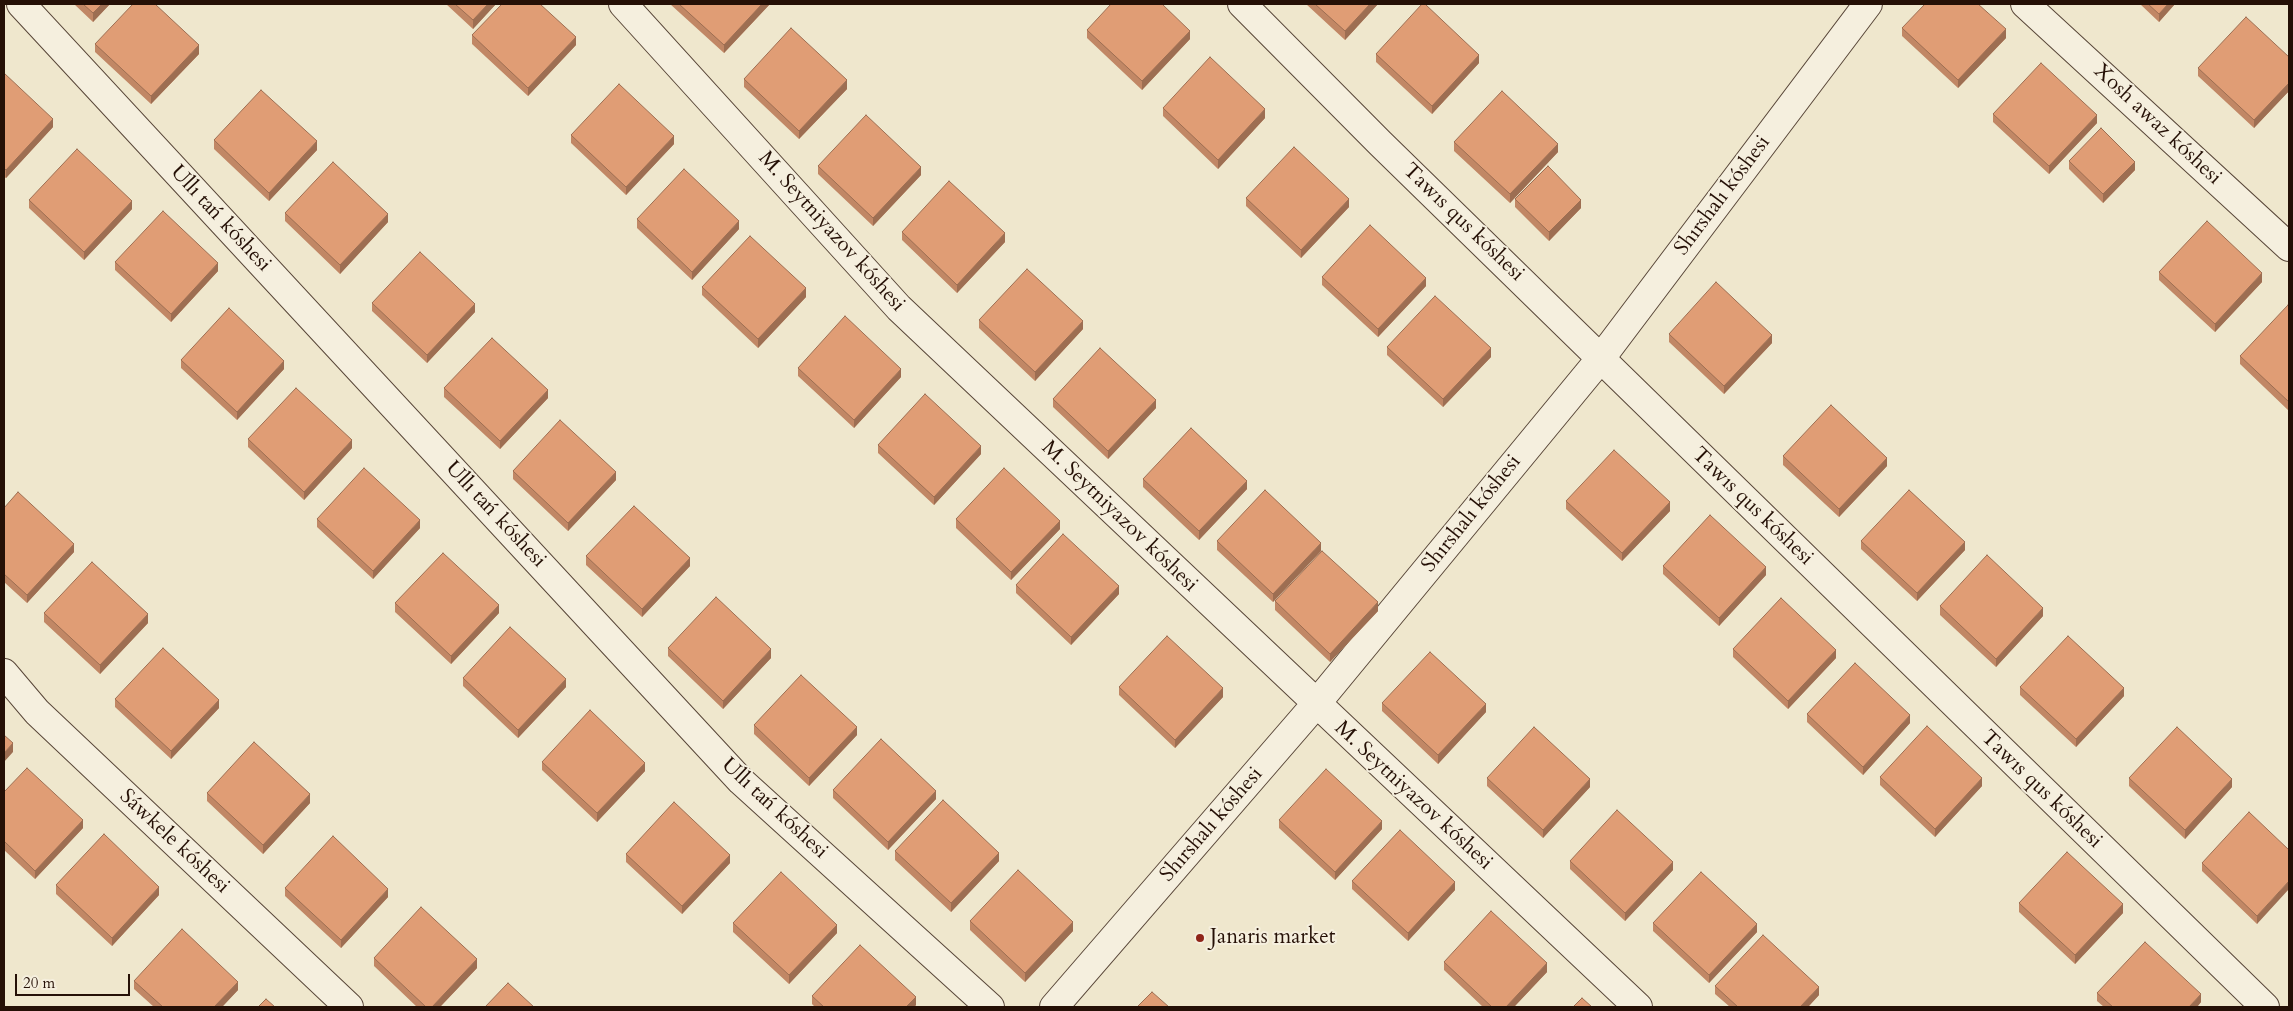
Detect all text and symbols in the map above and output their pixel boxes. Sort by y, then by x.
street label: Xosh awaz kóshesi [2088,59,2226,191]
street label: Shırshalı kóshesi [1670,131,1776,261]
street label: M. Seytniyazov kóshesi [752,147,910,317]
street label: Tawıs qus kóshesi [1397,159,1529,287]
street label: Ullı tań kóshesi [164,161,276,277]
street label: M. Seytniyazov kóshesi [1036,436,1202,598]
street label: Tawıs qus kóshesi [1686,443,1818,571]
street label: Shırshalı kóshesi [1417,450,1527,578]
street label: Ullı tań kóshesi [439,457,551,573]
street label: M. Seytniyazov kóshesi [1329,716,1497,876]
street label: Tawıs qus kóshesi [1975,726,2107,854]
street label: Ullı tań kóshesi [716,753,832,865]
street label: Shırshalı kóshesi [1155,762,1269,888]
street label: Sáwkele kóshesi [114,785,234,899]
place label: Janaris market [1210,925,1335,951]
marker: Janaris market [1194,932,1206,944]
scale bar [18,964,132,996]
text: 20 m [23,973,55,993]

